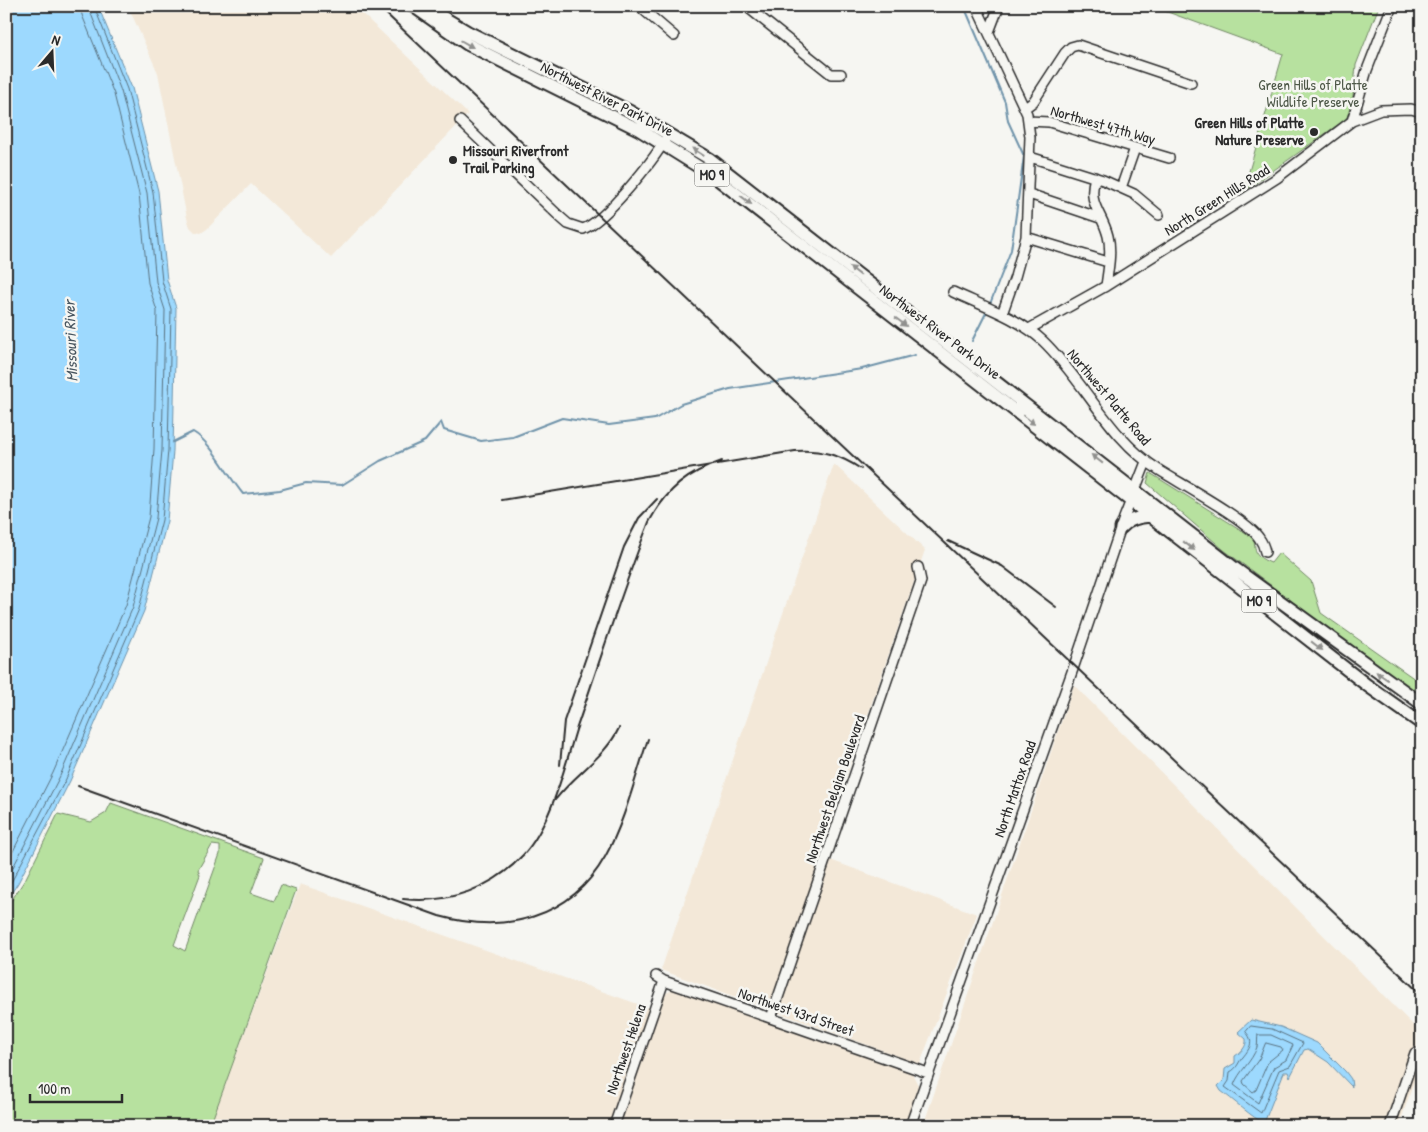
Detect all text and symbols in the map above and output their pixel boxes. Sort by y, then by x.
north arrow [28,28,78,78]
text: N [50,29,64,50]
one-way arrow [461,39,474,48]
street label: Northwest River Park Drive [537,56,677,141]
park label: Green Hills of Platte Wildlife Preserve [1258,74,1368,112]
street label: Northwest 47th Way [1048,100,1158,149]
place label: Green Hills of Platte Nature Preserve [1195,112,1304,150]
marker: Green Hills of Platte Nature Preserve [1308,126,1320,138]
place label: Missouri Riverfront Trail Parking [462,140,569,179]
one-way arrow [691,147,705,156]
marker: Missouri Riverfront Trail Parking [447,154,459,166]
street label: North Green Hills Road [1160,159,1274,240]
road number: MO 9 [694,164,730,186]
one-way arrow [739,195,752,205]
one-way arrow [849,265,862,276]
street label: Northwest River Park Drive [875,279,1005,384]
water label: Missouri River [58,298,82,382]
one-way arrow [894,317,908,327]
street label: Northwest Platte Road [1063,344,1156,449]
one-way arrow [1022,415,1035,426]
one-way arrow [1091,454,1104,465]
one-way arrow [1182,541,1195,552]
road number: MO 9 [1242,590,1276,612]
one-way arrow [1310,641,1323,652]
one-way arrow [1375,671,1389,681]
street label: Northwest Belgian Boulevard [799,712,870,866]
street label: North Mattox Road [988,738,1041,840]
street label: Northwest 43rd Street [736,982,858,1041]
street label: Northwest Helena [600,1001,651,1097]
scale bar [30,1072,122,1104]
text: 100 m [38,1078,71,1099]

